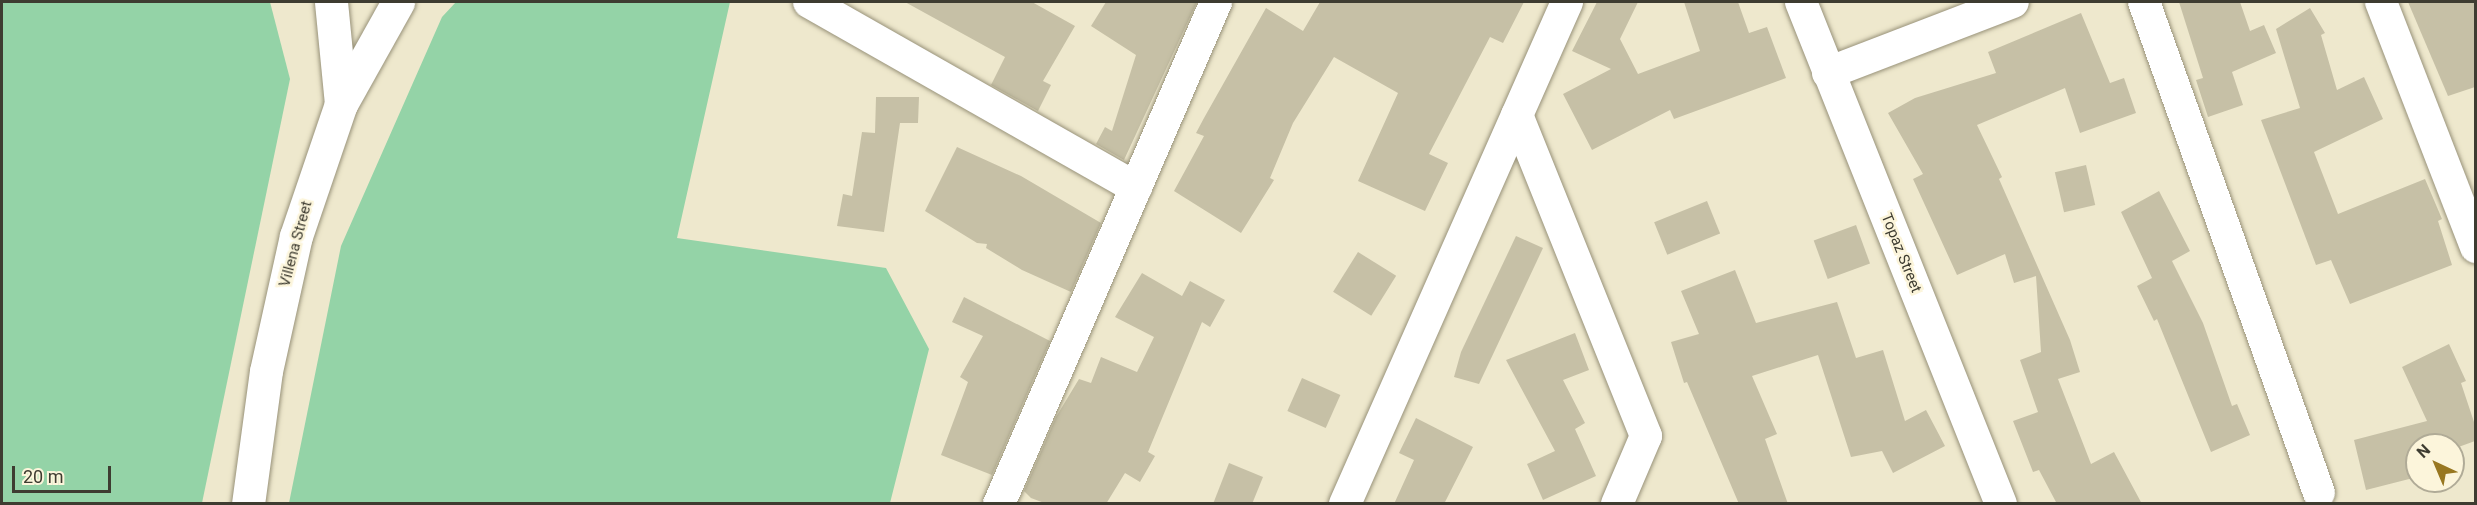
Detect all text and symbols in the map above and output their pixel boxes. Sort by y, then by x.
street label: Villena Street [276,199,316,289]
street label: Topaz Street [1877,211,1925,295]
north arrow [2405,433,2465,493]
text: N [2413,440,2434,462]
scale bar [15,454,114,492]
text: 20 m [23,466,63,487]

